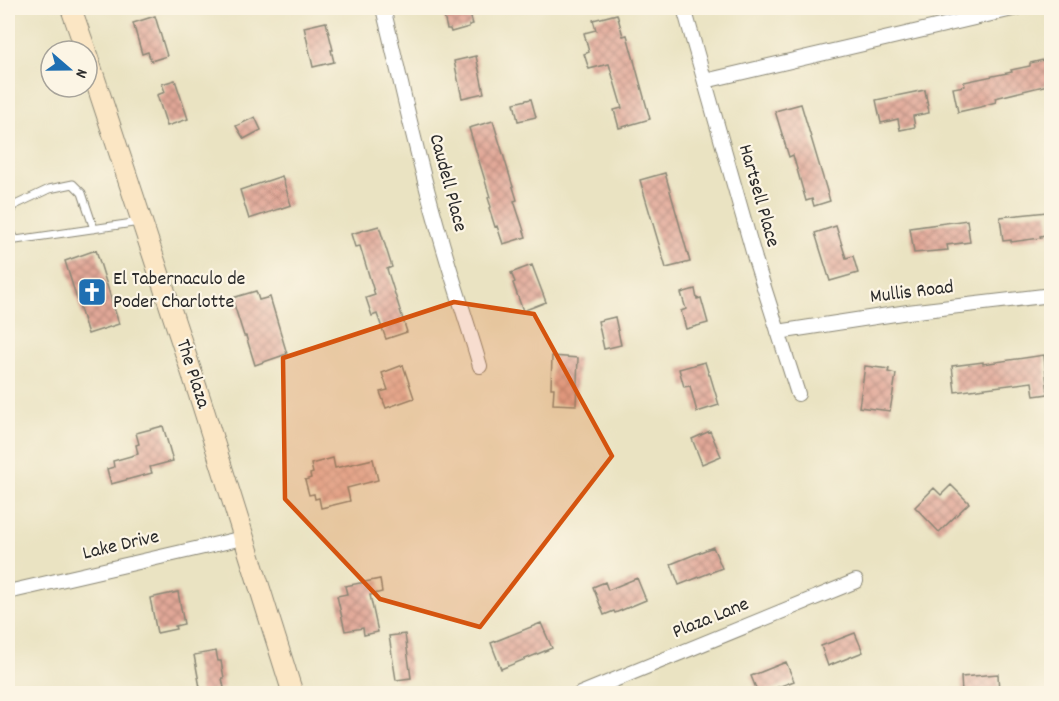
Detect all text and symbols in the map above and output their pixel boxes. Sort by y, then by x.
north arrow [39,39,99,99]
text: N [69,66,93,81]
street label: Caudell Place [421,131,474,235]
street label: Hartsell Place [730,141,786,251]
place label: El Tabernaculo de Poder Charlotte [113,266,246,317]
street label: Mullis Road [869,274,955,312]
church icon: El Tabernaculo de Poder Charlotte [76,276,108,308]
street label: The Plaza [168,336,216,413]
street label: Lake Drive [80,524,162,568]
street label: Plaza Lane [668,591,754,647]

